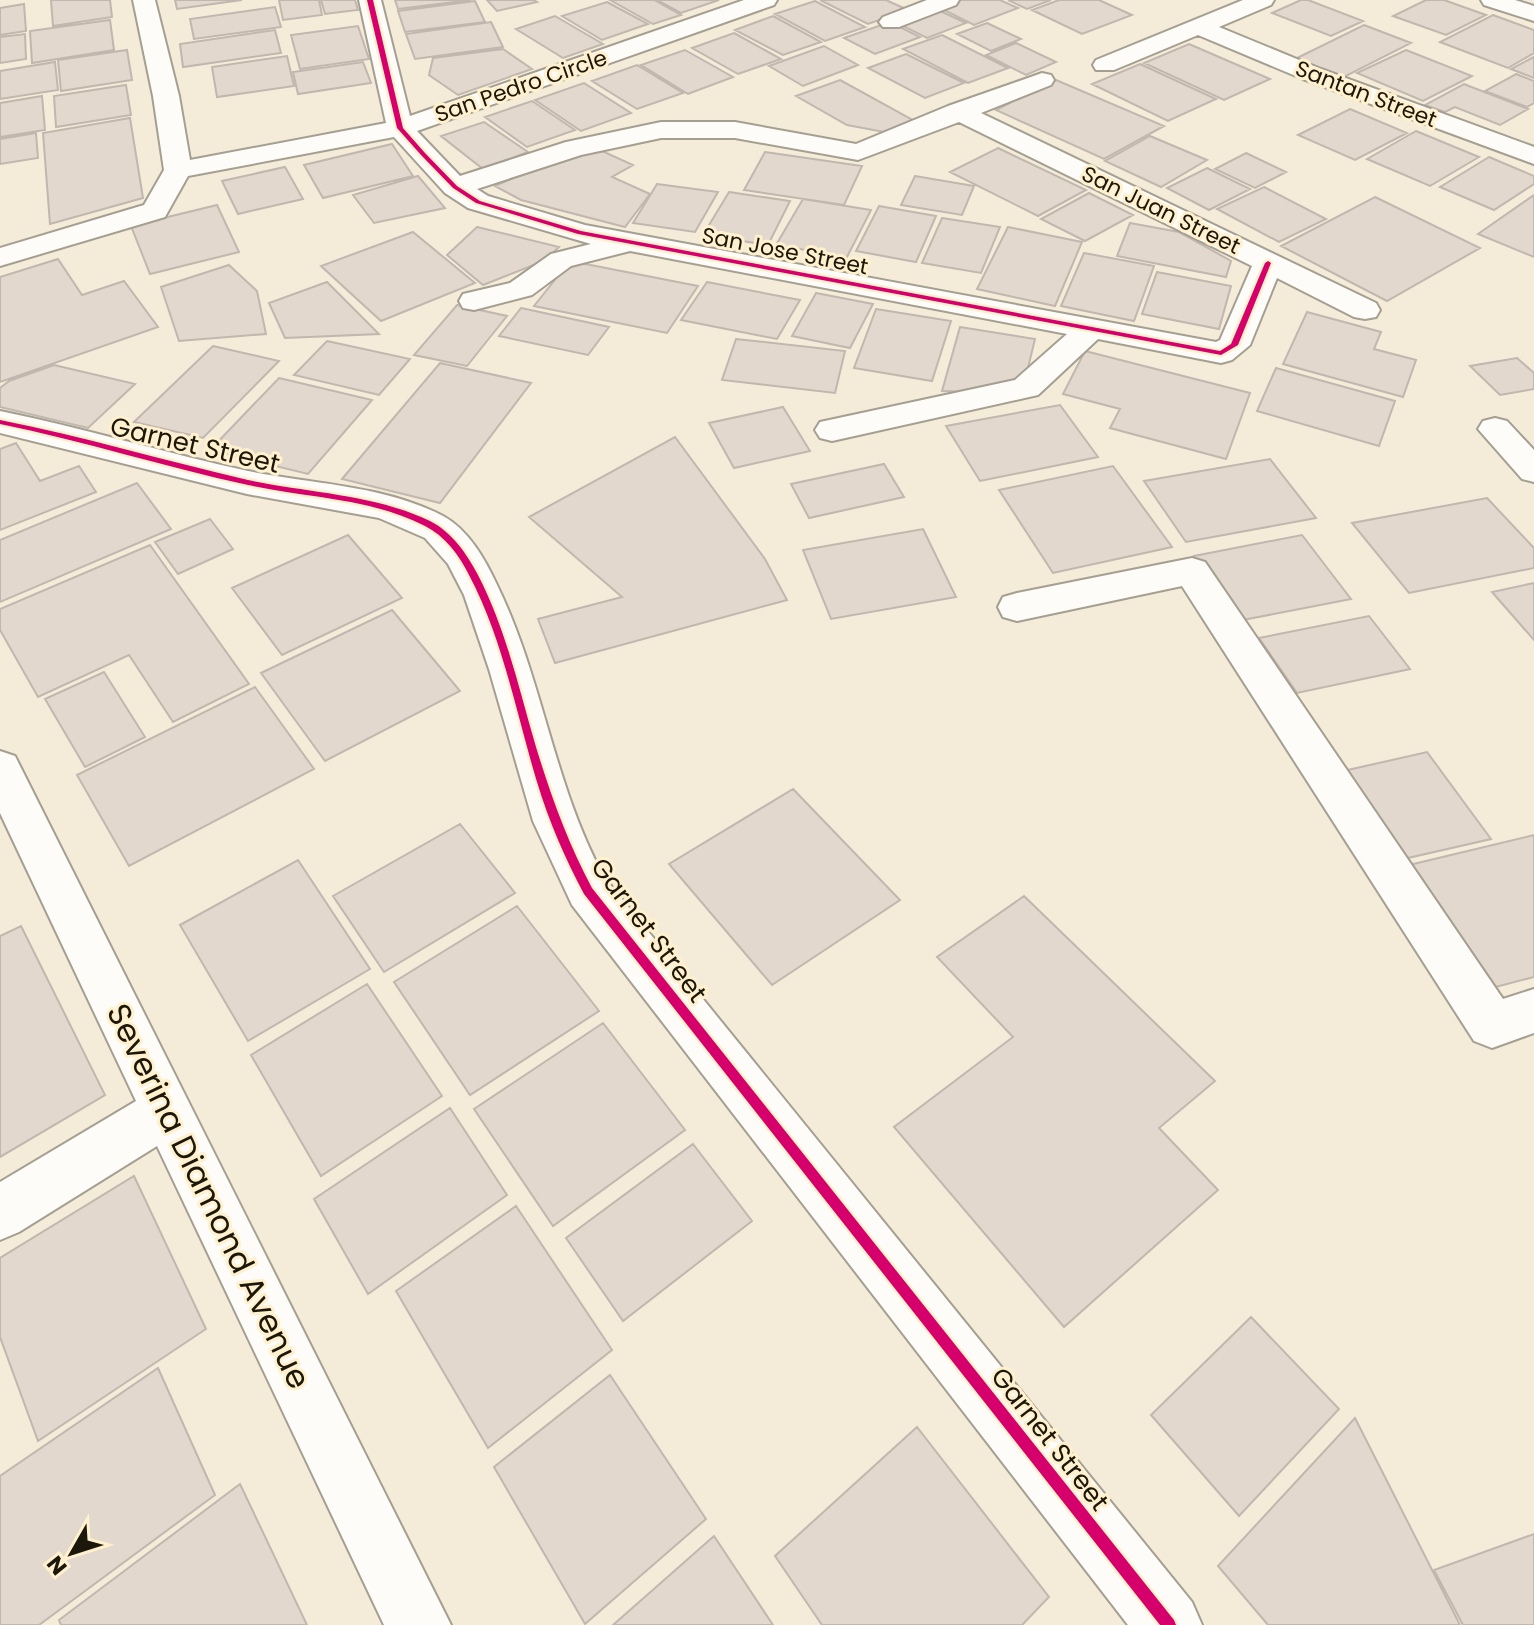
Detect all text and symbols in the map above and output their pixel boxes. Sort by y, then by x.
street label: San Pedro Circle [431,42,611,130]
street label: Santan Street [1291,53,1441,135]
street label: San Juan Street [1077,158,1245,262]
street label: San Jose Street [699,220,871,282]
street label: Garnet Street [107,408,283,482]
street label: Garnet Street [583,850,715,1010]
street label: Severina Diamond Avenue [96,996,322,1396]
street label: Garnet Street [983,1360,1117,1518]
north arrow [32,1513,112,1593]
text: N [40,1549,74,1581]

